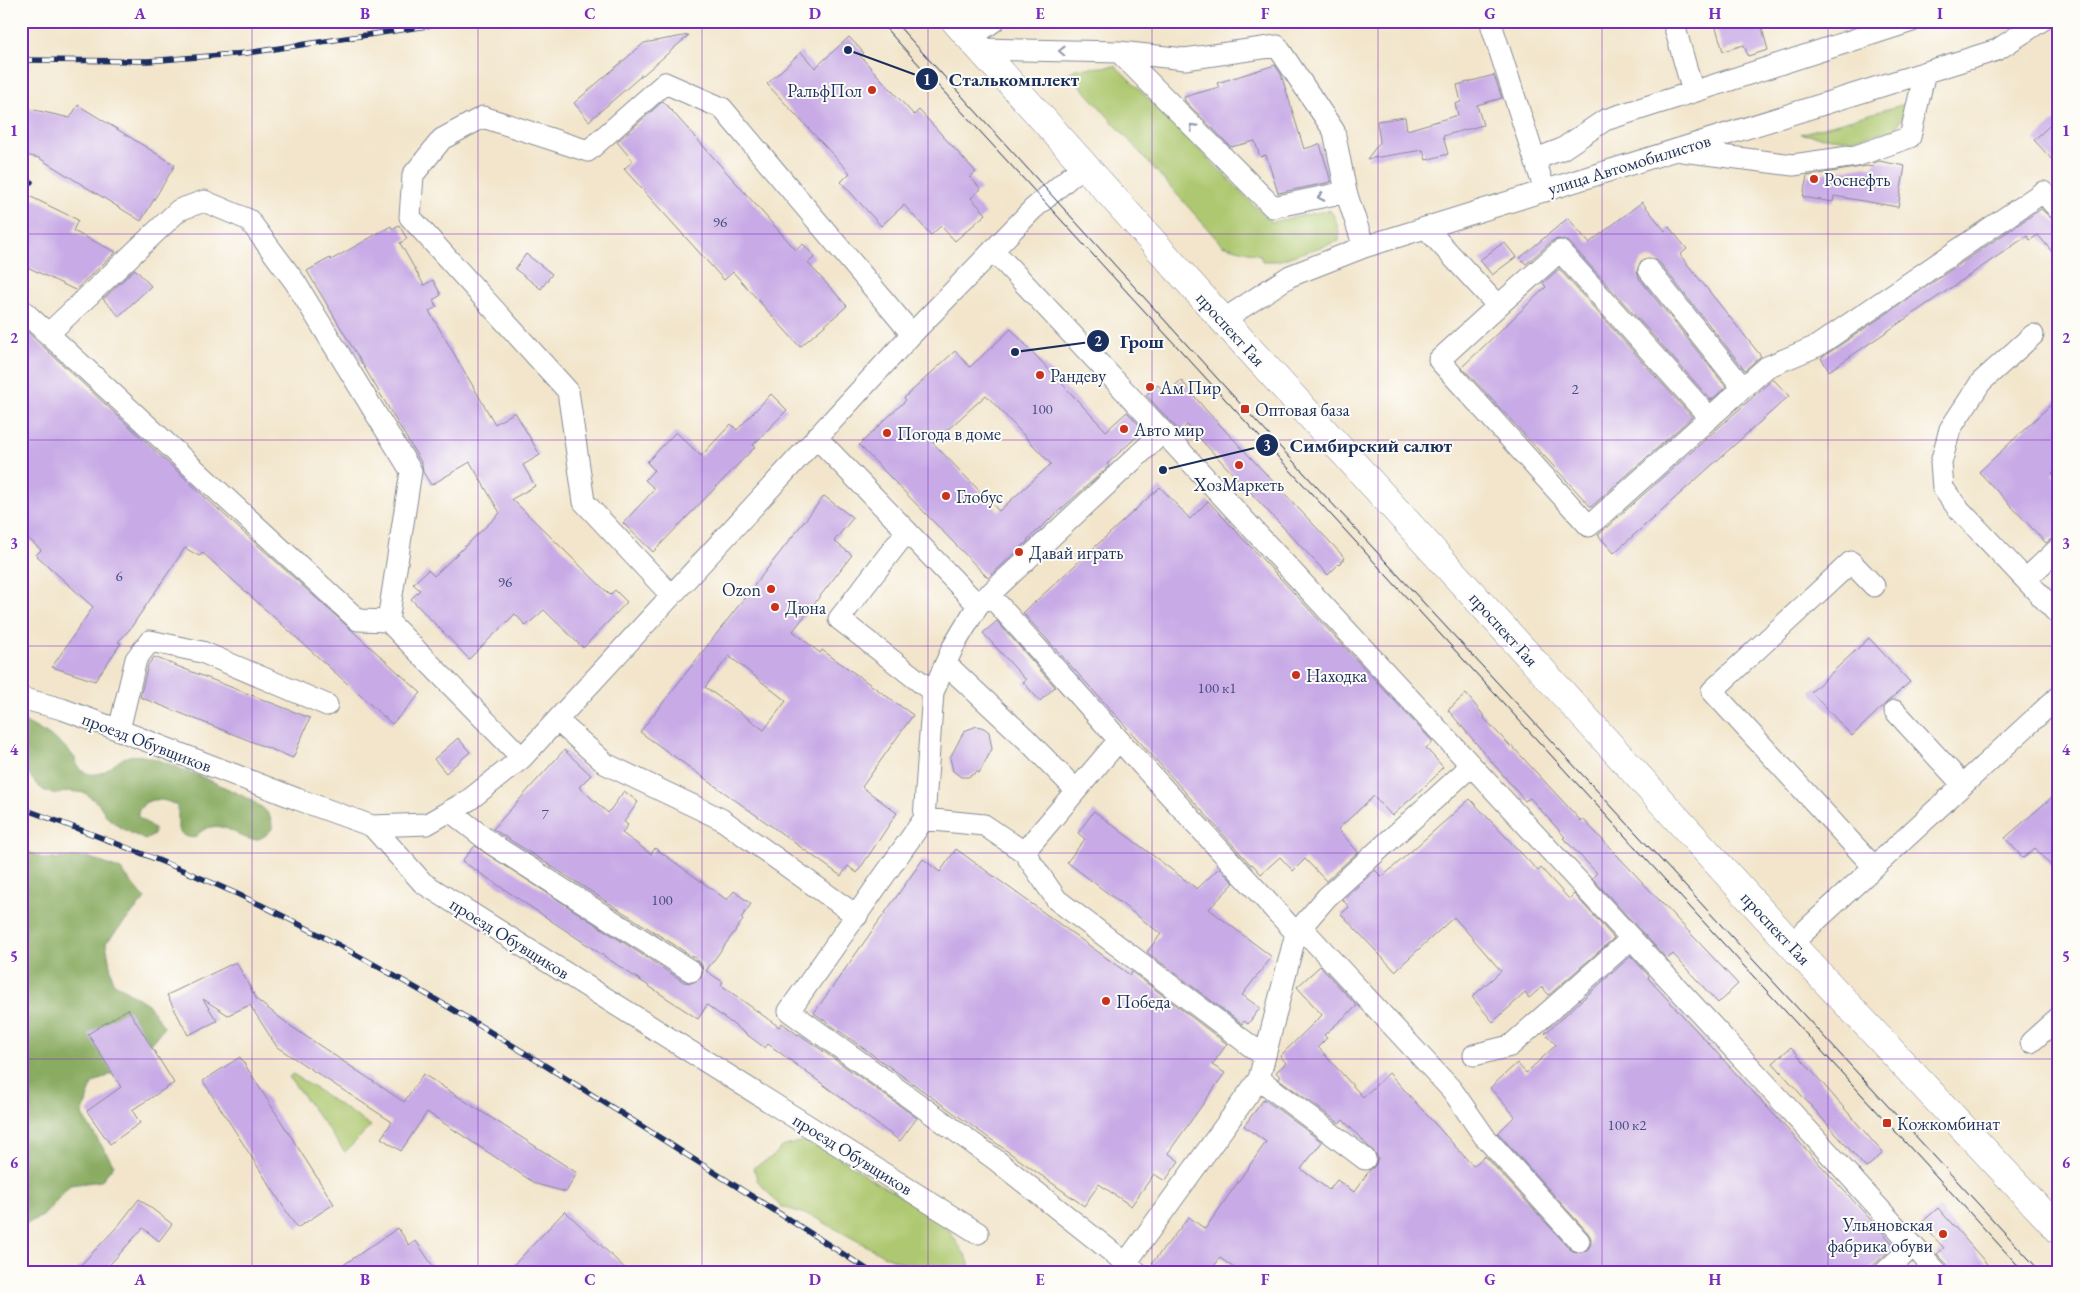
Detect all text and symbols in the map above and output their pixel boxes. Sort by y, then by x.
text: A [133,3,146,24]
text: B [360,3,370,24]
text: C [584,3,596,24]
text: D [809,3,821,24]
text: E [1035,3,1045,24]
text: F [1261,3,1270,24]
text: G [1484,3,1496,24]
text: H [1709,3,1722,24]
text: I [1937,3,1943,24]
one-way arrow [1058,46,1066,56]
callout: Сталькомплект [914,62,1090,96]
text: Сталькомплект [949,67,1080,92]
text: 1 [923,70,931,89]
place label: РальфПол [787,79,862,102]
marker: РальфПол [866,84,878,96]
text: 1 [10,120,18,141]
text: 1 [2062,120,2070,141]
one-way arrow [1190,124,1199,133]
street label: улица Автомобилистов [1545,128,1714,200]
place label: Роснефть [1824,168,1890,191]
marker: Роснефть [1808,173,1820,185]
one-way arrow [1317,191,1326,202]
house number: 96 [713,212,727,231]
street label: проспект Гая [1191,287,1271,371]
callout: Грош [1085,324,1174,358]
text: 2 [10,327,19,348]
text: 2 [2062,327,2071,348]
text: Грош [1120,329,1164,354]
text: 2 [1094,331,1102,350]
place label: Рандеву [1050,364,1106,387]
marker: Рандеву [1034,369,1046,381]
place label: Ам Пир [1159,376,1221,399]
house number: 2 [1571,379,1579,398]
marker: Ам Пир [1144,381,1156,393]
place label: Оптовая база [1255,398,1351,421]
house number: 100 [1031,399,1053,418]
marker: Оптовая база [1239,403,1251,415]
place label: Авто мир [1133,418,1204,441]
place label: Погода в доме [897,422,1001,445]
marker: Авто мир [1118,423,1130,435]
marker: Погода в доме [881,427,893,439]
callout: Симбирский салют [1255,428,1462,462]
text: Симбирский салют [1290,433,1453,458]
text: 3 [1263,436,1271,455]
marker: ХозМаркеть [1233,459,1245,471]
place label: ХозМаркеть [1193,473,1284,496]
place label: Глобус [956,485,1003,508]
marker: Глобус [940,490,952,502]
text: 3 [10,533,18,554]
text: 3 [2062,533,2070,554]
place label: Давай играть [1029,541,1123,564]
marker: Давай играть [1013,546,1025,558]
house number: 6 [115,566,123,585]
house number: 96 [498,572,512,591]
place label: Ozon [722,578,761,601]
marker: Ozon [765,583,777,595]
street label: проспект Гая [1464,587,1544,671]
place label: Дюна [785,596,827,619]
marker: Дюна [769,601,781,613]
place label: Находка [1306,664,1368,687]
marker: Находка [1290,669,1302,681]
house number: 100 к1 [1198,678,1236,697]
street label: проезд Обувщиков [79,707,215,777]
text: 4 [10,739,19,760]
text: 4 [2062,739,2071,760]
house number: 7 [541,804,549,823]
street label: проспект Гая [1736,886,1816,970]
house number: 100 [651,890,673,909]
street label: проезд Обувщиков [446,892,574,984]
text: 5 [10,946,18,967]
text: 5 [2062,946,2070,967]
place label: Победа [1116,990,1172,1013]
marker: Победа [1100,995,1112,1007]
street label: проезд Обувщиков [789,1108,917,1200]
place label: Кожкомбинат [1897,1112,2000,1135]
house number: 100 к2 [1608,1115,1647,1134]
marker: Кожкомбинат [1881,1117,1893,1129]
text: 6 [10,1152,19,1173]
text: 6 [2062,1152,2071,1173]
place label: Ульяновская фабрика обуви [1827,1213,1933,1257]
marker: Ульяновская фабрика обуви [1937,1228,1949,1240]
text: A [133,1269,146,1290]
text: B [360,1269,370,1290]
text: C [584,1269,596,1290]
text: D [809,1269,821,1290]
text: E [1035,1269,1045,1290]
text: F [1261,1269,1270,1290]
text: G [1484,1269,1496,1290]
text: H [1709,1269,1722,1290]
text: I [1937,1269,1943,1290]

